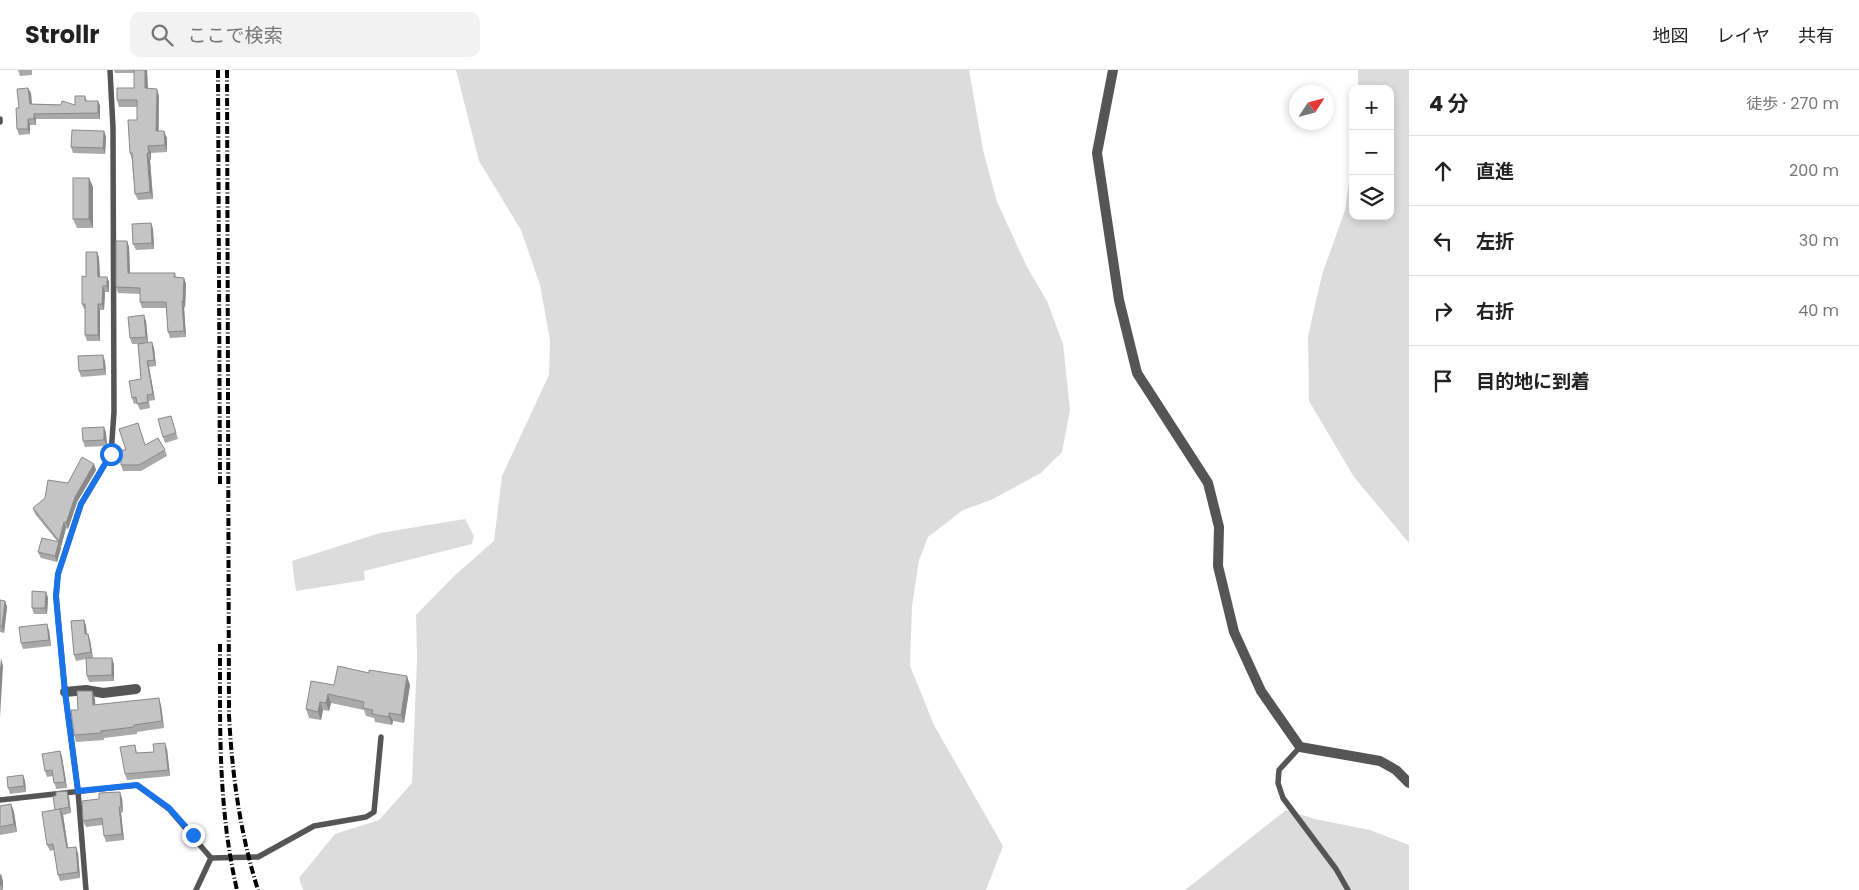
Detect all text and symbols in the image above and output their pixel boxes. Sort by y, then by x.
search box [130,12,480,57]
text: Strollr [25,18,100,51]
icon: search [148,21,176,49]
text: ここで検索 [188,22,283,49]
text: 地図 [1653,23,1689,48]
text: レイヤ [1717,23,1770,48]
text: 共有 [1798,23,1834,48]
north arrow [1289,85,1334,130]
map controls [1349,85,1394,220]
button: + [1349,85,1394,130]
text: 4 分 [1429,89,1469,118]
text: 徒歩 · 270 m [1746,92,1839,115]
button: − [1349,130,1394,175]
icon: ahead [1429,157,1457,185]
text: 直進 [1476,158,1514,185]
text: 200 m [1789,159,1839,182]
button: layers [1349,175,1394,220]
icon: left [1429,227,1457,255]
text: 左折 [1476,228,1514,255]
text: 30 m [1799,229,1839,252]
icon: right [1429,297,1457,325]
text: 右折 [1476,298,1514,325]
text: 40 m [1798,299,1839,322]
icon: arrive [1429,367,1457,395]
text: 目的地に到着 [1476,368,1590,395]
route start [100,443,123,466]
route end [182,824,205,847]

